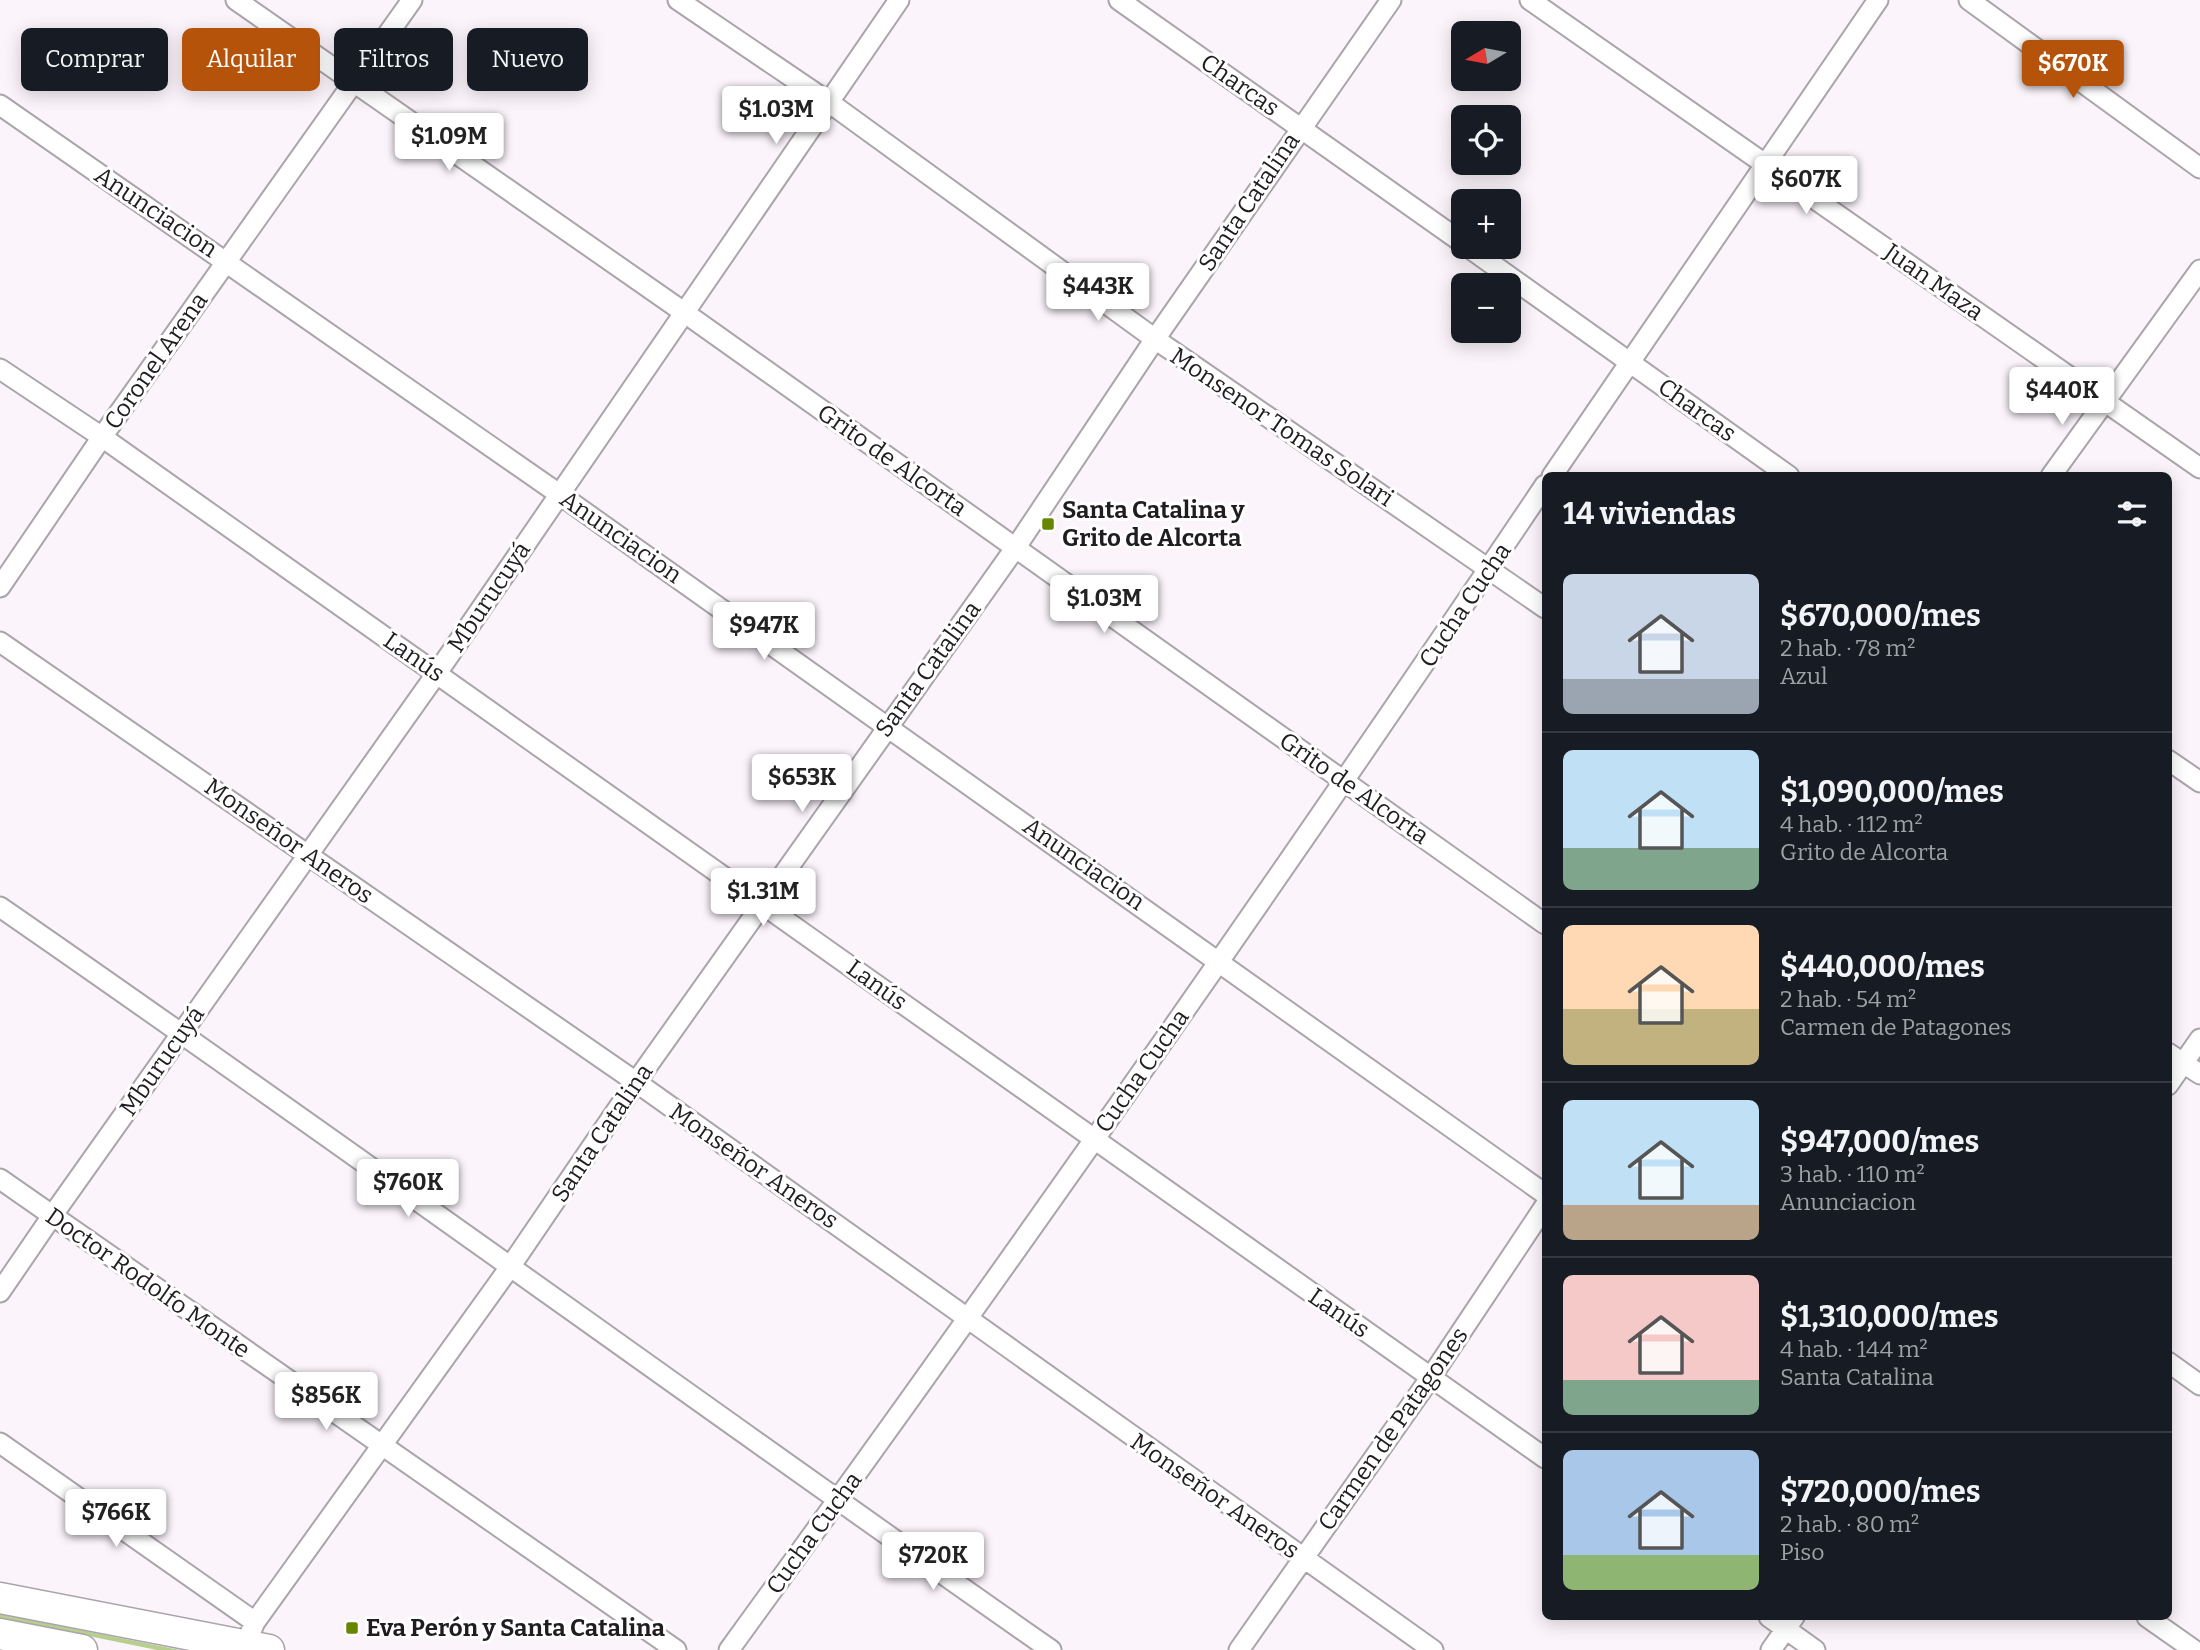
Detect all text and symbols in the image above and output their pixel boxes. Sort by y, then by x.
north arrow [1451,21,1521,91]
map controls [1451,21,1521,343]
chip: Comprar [21,28,168,91]
chip: Alquilar [182,28,320,91]
chip: Filtros [334,28,453,91]
chip: Nuevo [467,28,588,91]
pin: $670K [2024,41,2122,100]
street label: Charcas [1195,48,1285,122]
text: $670K [2038,49,2108,77]
pin: $1.03M [719,86,833,146]
text: $1.03M [738,95,814,123]
button: locate [1451,105,1521,175]
pin: $1.09M [392,114,506,173]
text: $1.09M [411,122,487,150]
street label: Santa Catalina [1192,128,1306,276]
pin: $607K [1757,156,1855,216]
street label: Anunciacion [89,161,223,263]
text: $607K [1770,165,1842,193]
button: + [1451,189,1521,259]
street label: Juan Maza [1878,237,1989,326]
pin: $443K [1049,264,1147,323]
text: $443K [1062,272,1134,300]
button: − [1451,273,1521,343]
street label: Coronel Arena [98,287,214,435]
street label: Monsenor Tomas Solari [1165,342,1399,512]
pin: $440K [2013,368,2111,427]
street label: Charcas [1653,372,1741,448]
text: $440K [2025,376,2099,404]
street label: Grito de Alcorta [812,398,972,522]
street label: Anunciacion [555,485,687,589]
icon: filters [2113,495,2151,533]
place label: Santa Catalina y Grito de Alcorta [1062,496,1245,552]
text: 14 viviendas [1563,496,1736,532]
marker: Santa Catalina y Grito de Alcorta [1040,516,1056,532]
street label: Mburucuyá [442,536,536,658]
street label: Cucha Cucha [1413,537,1517,673]
pin: $1.03M [1047,576,1161,635]
text: $1.03M [1066,584,1142,612]
street label: Santa Catalina [869,596,987,742]
text: $670,000/mes [1780,598,1981,634]
pin: $947K [715,602,813,662]
icon: home [1619,602,1703,686]
text: $947K [729,611,799,639]
street label: Lanús [378,626,450,688]
text: 2 hab. · 78 m² [1780,634,1916,662]
text: Azul [1780,662,1828,690]
street label: Grito de Alcorta [1274,726,1434,850]
pin: $653K [753,754,851,814]
text: $653K [768,763,836,791]
street label: Monseñor Aneros [199,772,379,910]
text: $1,090,000/mes [1780,774,2004,810]
icon: home [1619,778,1703,862]
text: 4 hab. · 112 m² [1780,810,1923,838]
street label: Anunciacion [1018,812,1150,916]
text: Grito de Alcorta [1780,838,1948,866]
pin: $1.31M [706,869,820,928]
text: $1.31M [727,877,799,905]
text: $440,000/mes [1780,949,1985,985]
icon: home [1619,953,1703,1037]
street label: Lanús [841,954,913,1016]
text: 2 hab. · 54 m² [1780,985,1916,1013]
street label: Mburucuyá [114,1001,210,1121]
street label: Cucha Cucha [1089,1004,1195,1138]
text: Carmen de Patagones [1780,1013,2012,1041]
street label: Santa Catalina [545,1059,659,1207]
street label: Monseñor Aneros [664,1097,844,1235]
text: $947,000/mes [1780,1124,1979,1160]
icon: home [1619,1128,1703,1212]
pin: $760K [359,1160,457,1219]
text: 3 hab. · 110 m² [1780,1160,1925,1188]
text: $760K [373,1168,443,1196]
text: Anunciacion [1780,1188,1916,1216]
street label: Doctor Rodolfo Monte [41,1202,255,1364]
street label: Lanús [1303,1282,1375,1344]
text: $1,310,000/mes [1780,1299,1999,1335]
icon: home [1619,1303,1703,1387]
street label: Carmen de Patagones [1312,1322,1474,1536]
text: 4 hab. · 144 m² [1780,1335,1928,1363]
text: Santa Catalina [1780,1363,1934,1391]
pin: $856K [277,1372,375,1432]
text: $856K [291,1381,361,1409]
street label: Monseñor Aneros [1125,1427,1305,1565]
street label: Cucha Cucha [760,1467,868,1599]
text: $720,000/mes [1780,1474,1981,1510]
icon: home [1619,1478,1703,1562]
pin: $766K [67,1490,165,1549]
text: $766K [81,1498,151,1526]
text: 2 hab. · 80 m² [1780,1510,1919,1538]
pin: $720K [884,1532,982,1592]
text: Piso [1780,1538,1825,1566]
text: $720K [898,1541,968,1569]
place label: Eva Perón y Santa Catalina [366,1614,665,1642]
marker: Eva Perón y Santa Catalina [344,1620,360,1636]

